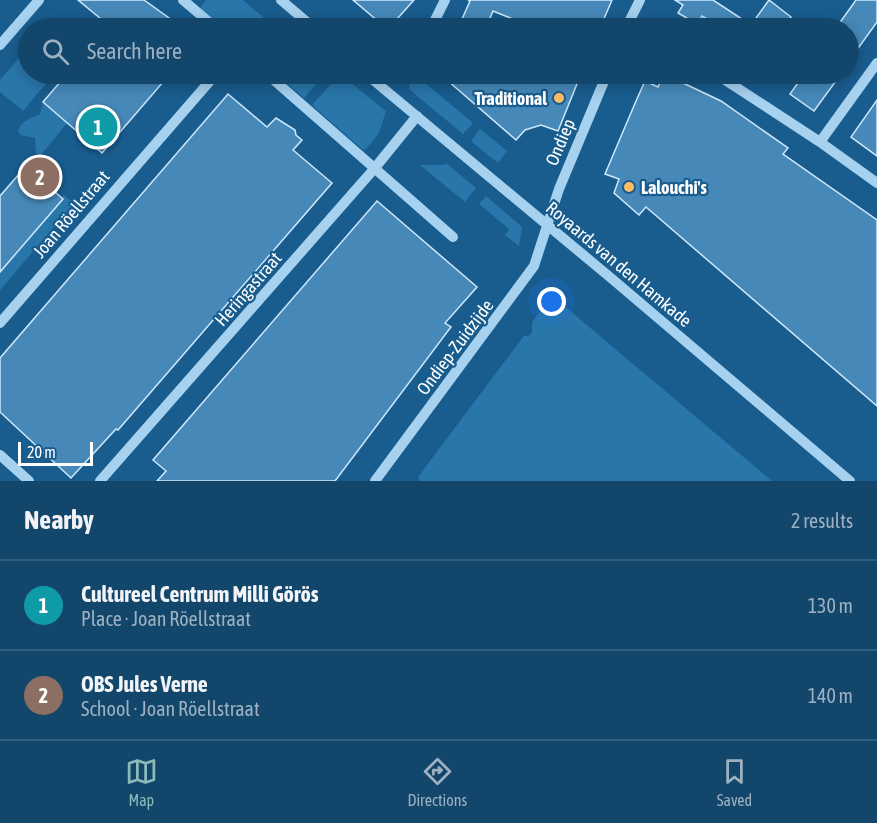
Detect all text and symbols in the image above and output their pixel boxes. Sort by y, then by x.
search box [18,18,859,84]
icon: search [39,35,72,68]
text: Search here [87,38,182,64]
place label: Traditional [475,88,547,109]
marker: Traditional [552,91,566,105]
pin: 1 [78,104,118,150]
street label: Ondiep [541,116,579,168]
pin: 2 [20,154,60,200]
street label: Joan Röellstraat [28,166,114,262]
place label: Lalouchi's [641,177,708,198]
marker: Lalouchi's [622,180,636,194]
street label: Royaards van den Hamkade [542,197,696,331]
street label: Heringastraat [210,248,286,330]
your location [537,287,566,316]
street label: Ondiep-Zuidzijde [412,295,498,399]
scale bar [18,439,93,466]
text: 20 m [27,443,56,461]
text: Nearby [24,505,94,535]
text: 2 results [791,509,853,532]
text: Cultureel Centrum Milli Görös [81,581,319,607]
text: 1 [39,594,48,617]
text: 130 m [808,594,853,617]
text: Place · Joan Röellstraat [81,607,251,630]
text: OBS Jules Verne [81,671,208,697]
text: 2 [39,684,48,707]
text: 140 m [808,684,853,707]
text: School · Joan Röellstraat [81,697,260,720]
tab: Map [125,755,158,809]
tab: Directions [407,755,467,809]
tab: Saved [717,755,752,809]

